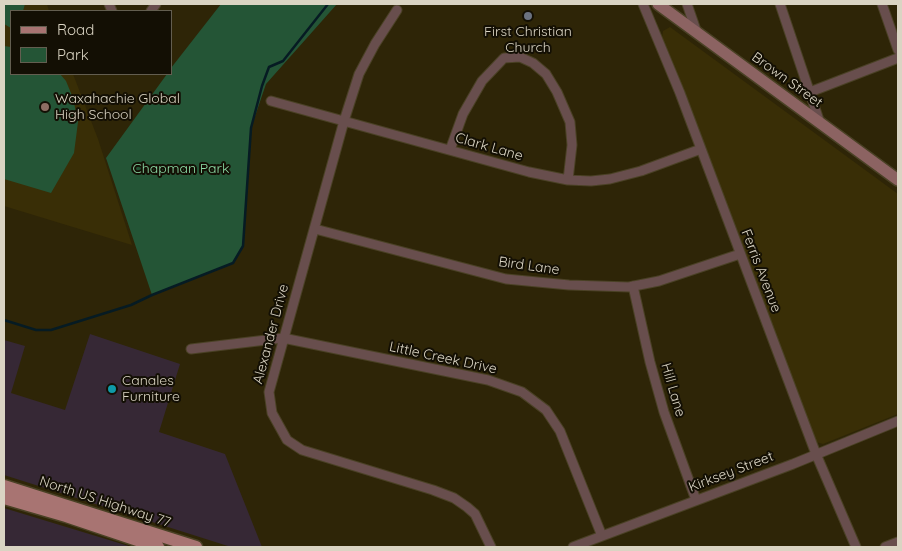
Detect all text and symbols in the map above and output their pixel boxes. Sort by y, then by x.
legend [10,10,172,75]
marker: First Christian Church [522,10,534,22]
text: Road [57,20,94,39]
place label: First Christian Church [484,24,572,56]
text: Park [57,45,89,64]
street label: Brown Street [748,49,826,111]
place label: Waxahachie Global High School [55,91,180,124]
marker: Waxahachie Global High School [39,101,51,113]
street label: Clark Lane [453,129,525,165]
park label: Chapman Park [133,161,229,177]
street label: Ferris Avenue [737,227,785,315]
street label: Bird Lane [497,253,561,279]
street label: Alexander Drive [250,282,292,386]
street label: Little Creek Drive [388,338,498,378]
street label: Hill Lane [657,361,689,419]
place label: Canales Furniture [122,373,180,406]
marker: Canales Furniture [106,383,118,395]
street label: Kirksey Street [686,448,776,496]
street label: North US Highway 77 [37,473,173,531]

